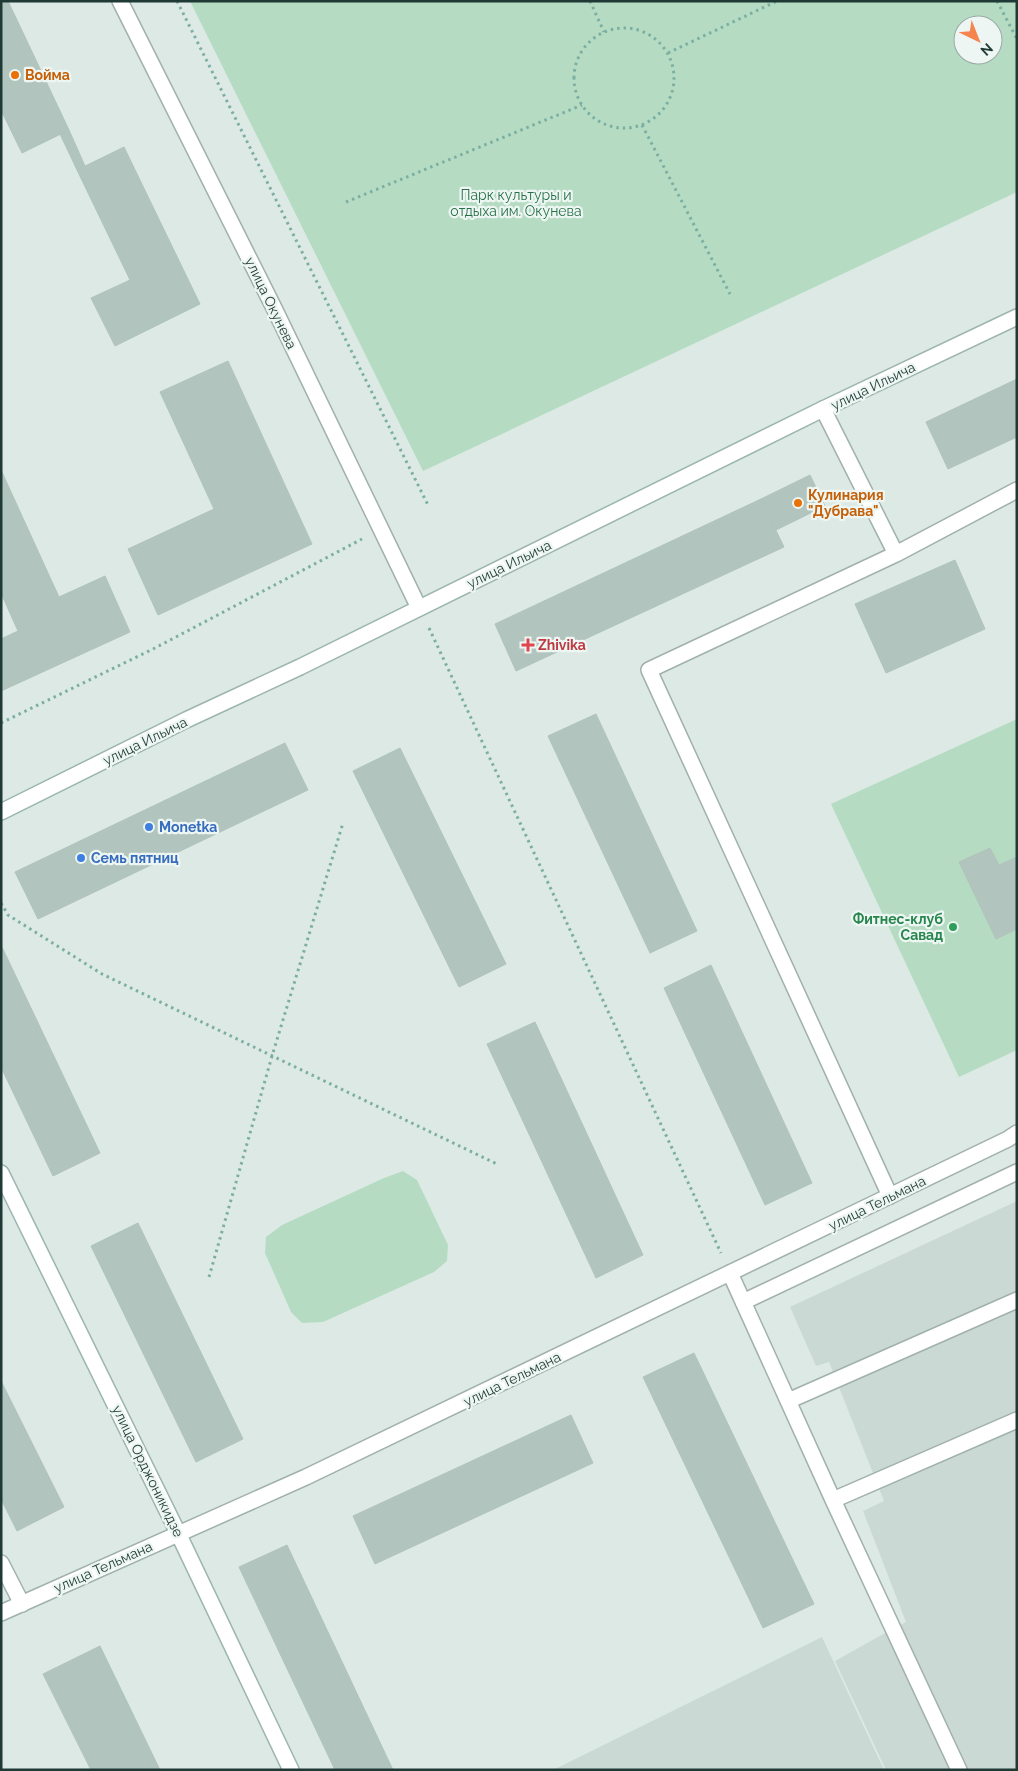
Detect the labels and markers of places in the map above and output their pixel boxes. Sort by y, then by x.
place label: Войма [25,67,70,83]
marker: Войма [9,69,21,81]
place label: Кулинария "Дубрава" [808,487,884,519]
marker: Кулинария "Дубрава" [792,497,804,509]
place label: Zhivika [538,637,586,653]
marker: Zhivika [522,639,534,651]
place label: Monetka [159,819,217,835]
marker: Monetka [143,821,155,833]
place label: Семь пятниц [91,850,179,866]
marker: Семь пятниц [75,852,87,864]
place label: Фитнес-клуб Савад [853,911,943,943]
marker: Фитнес-клуб Савад [947,921,959,933]

